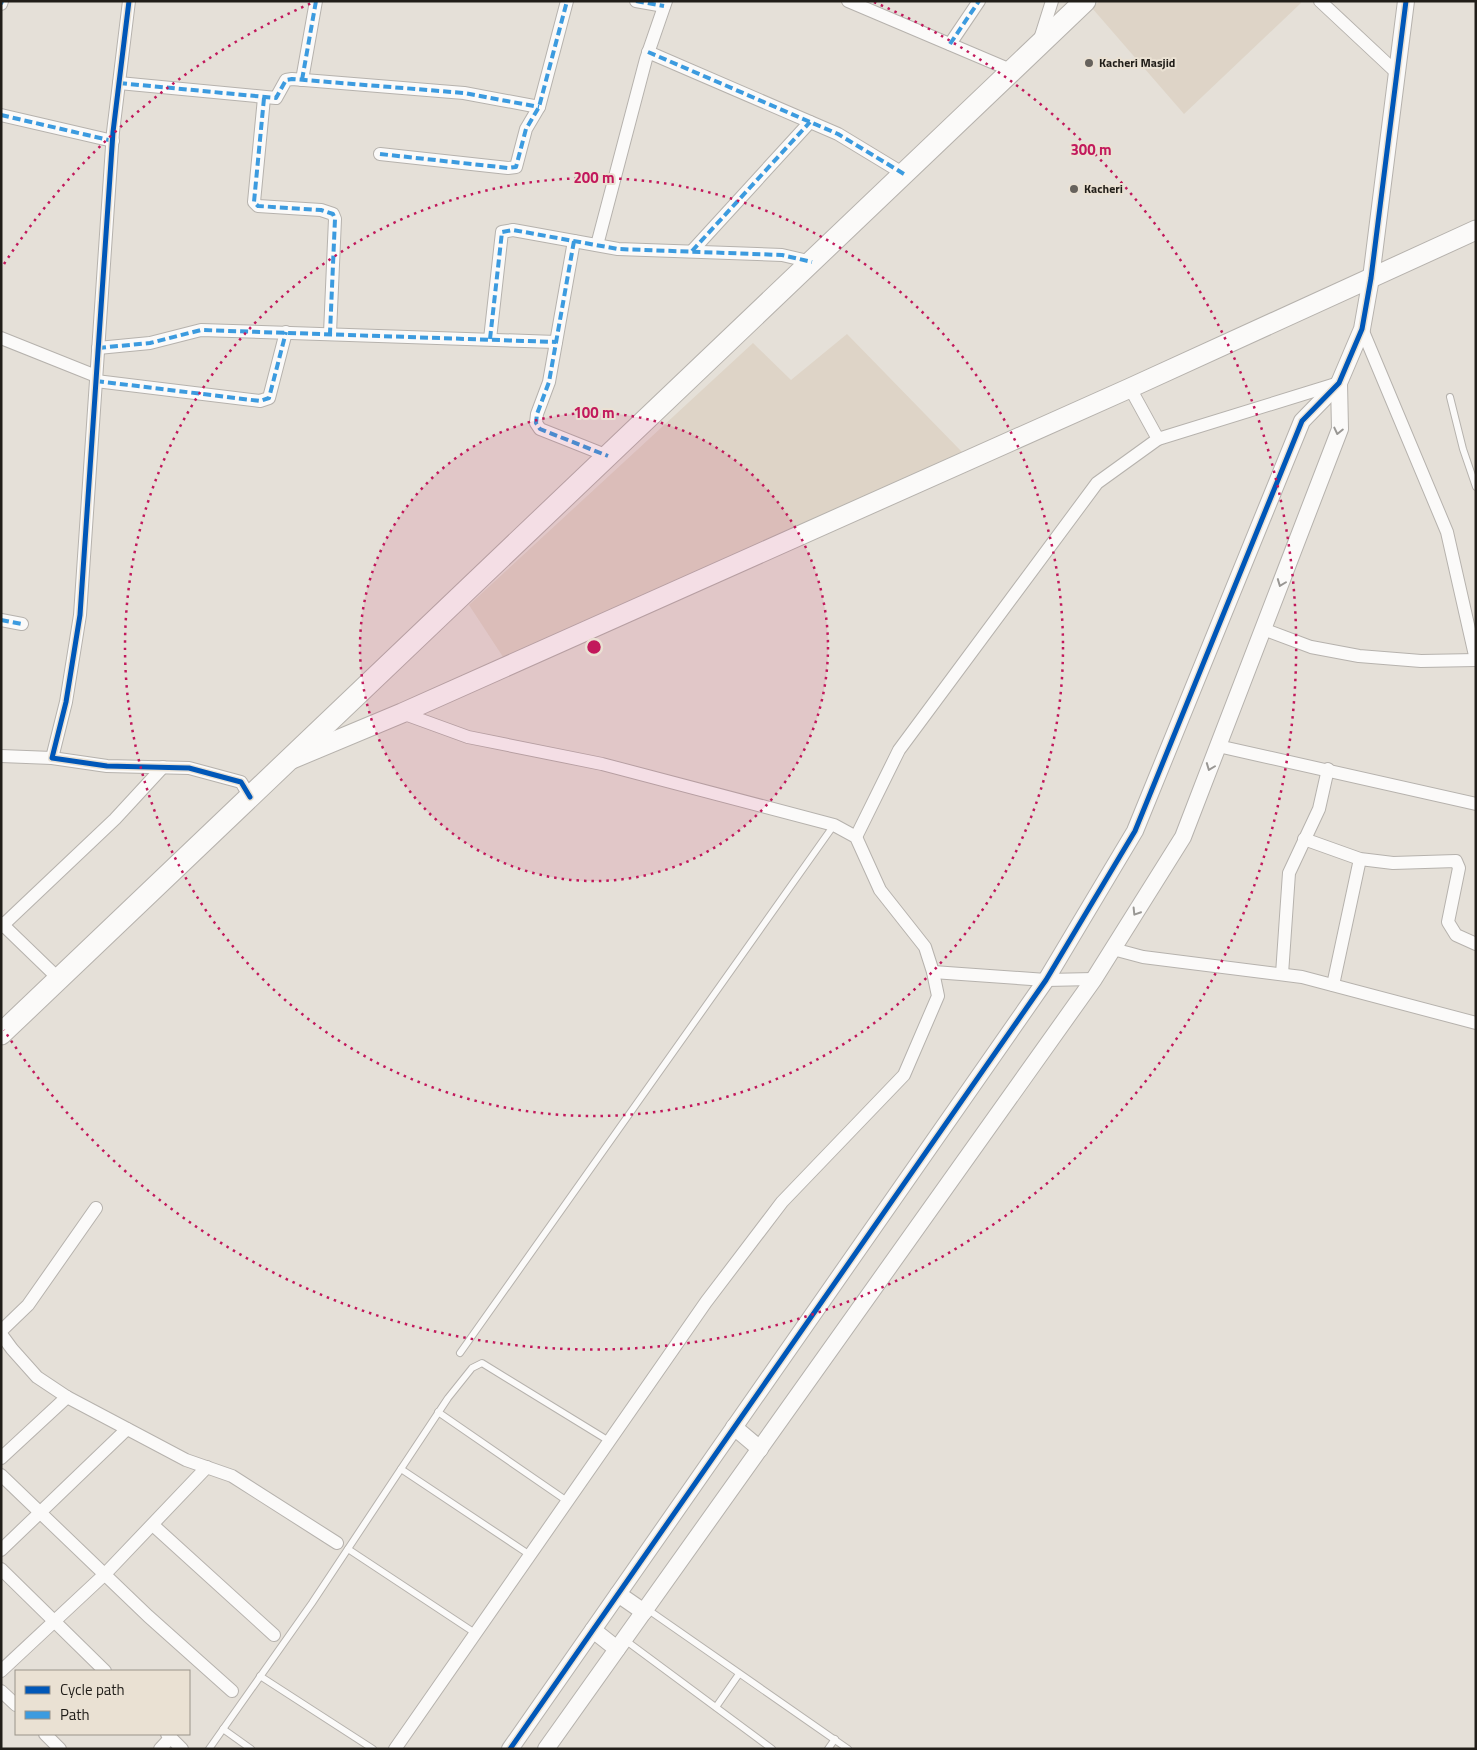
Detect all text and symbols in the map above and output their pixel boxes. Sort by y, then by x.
place label: Kacheri Masjid [1099,53,1175,72]
marker: Kacheri Masjid [1083,57,1095,69]
text: 300 m [1070,138,1112,161]
text: 200 m [573,166,615,189]
place label: Kacheri [1084,179,1123,198]
marker: Kacheri [1068,183,1080,195]
text: 100 m [573,401,615,424]
one-way arrow [1333,427,1344,436]
one-way arrow [1276,578,1287,587]
centre of rings [585,638,603,656]
one-way arrow [1206,763,1216,771]
one-way arrow [1133,906,1143,915]
legend [15,1670,190,1735]
text: Cycle path [60,1678,125,1701]
text: Path [60,1703,90,1726]

